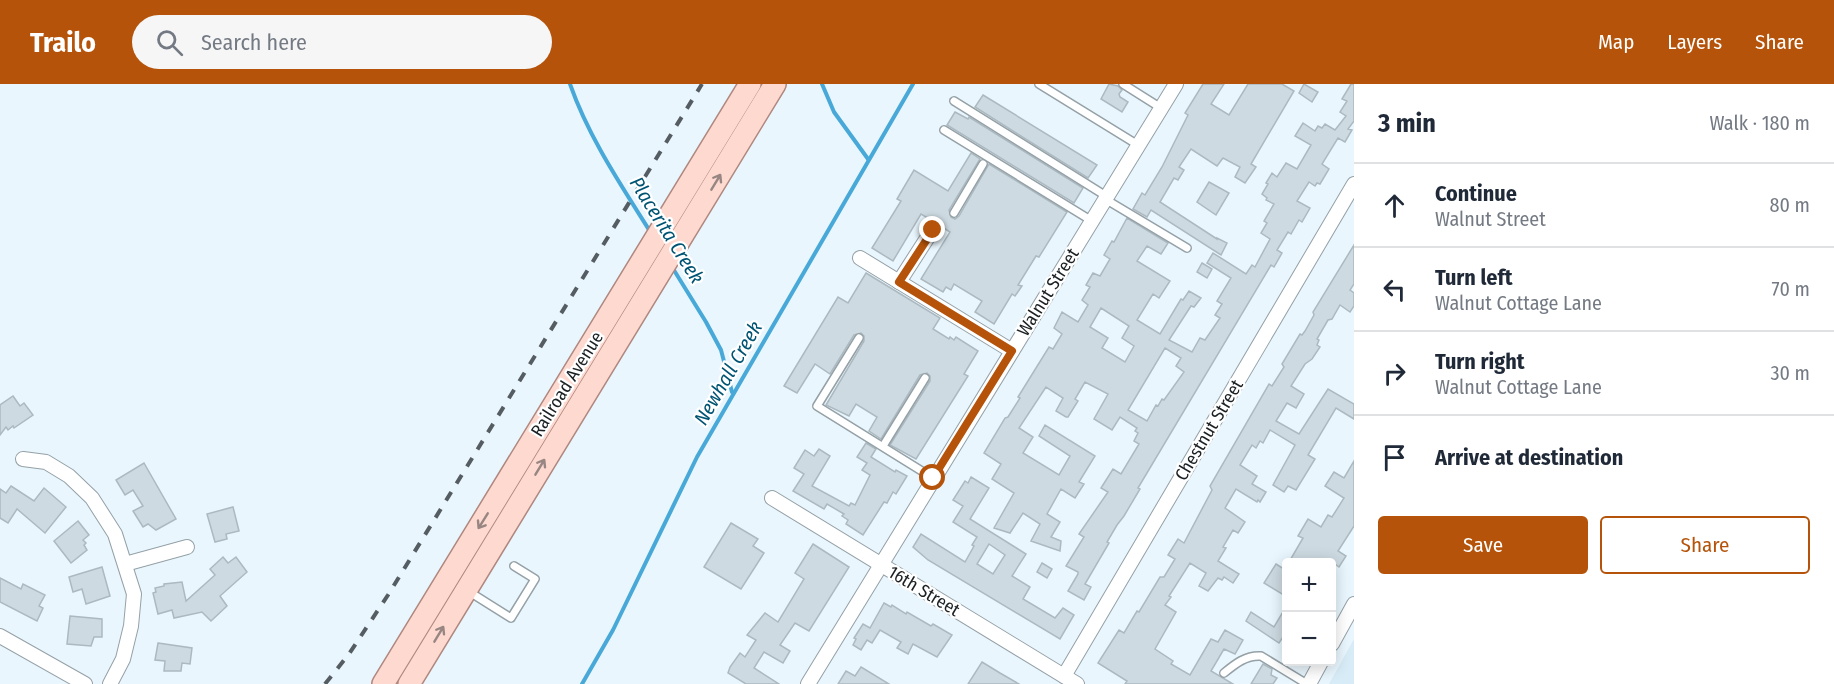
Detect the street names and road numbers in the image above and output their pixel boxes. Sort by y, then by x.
street label: Walnut Street [1012,244,1084,340]
street label: Railroad Avenue [526,327,608,441]
street label: Chestnut Street [1170,375,1248,485]
street label: 16th Street [884,561,964,621]

